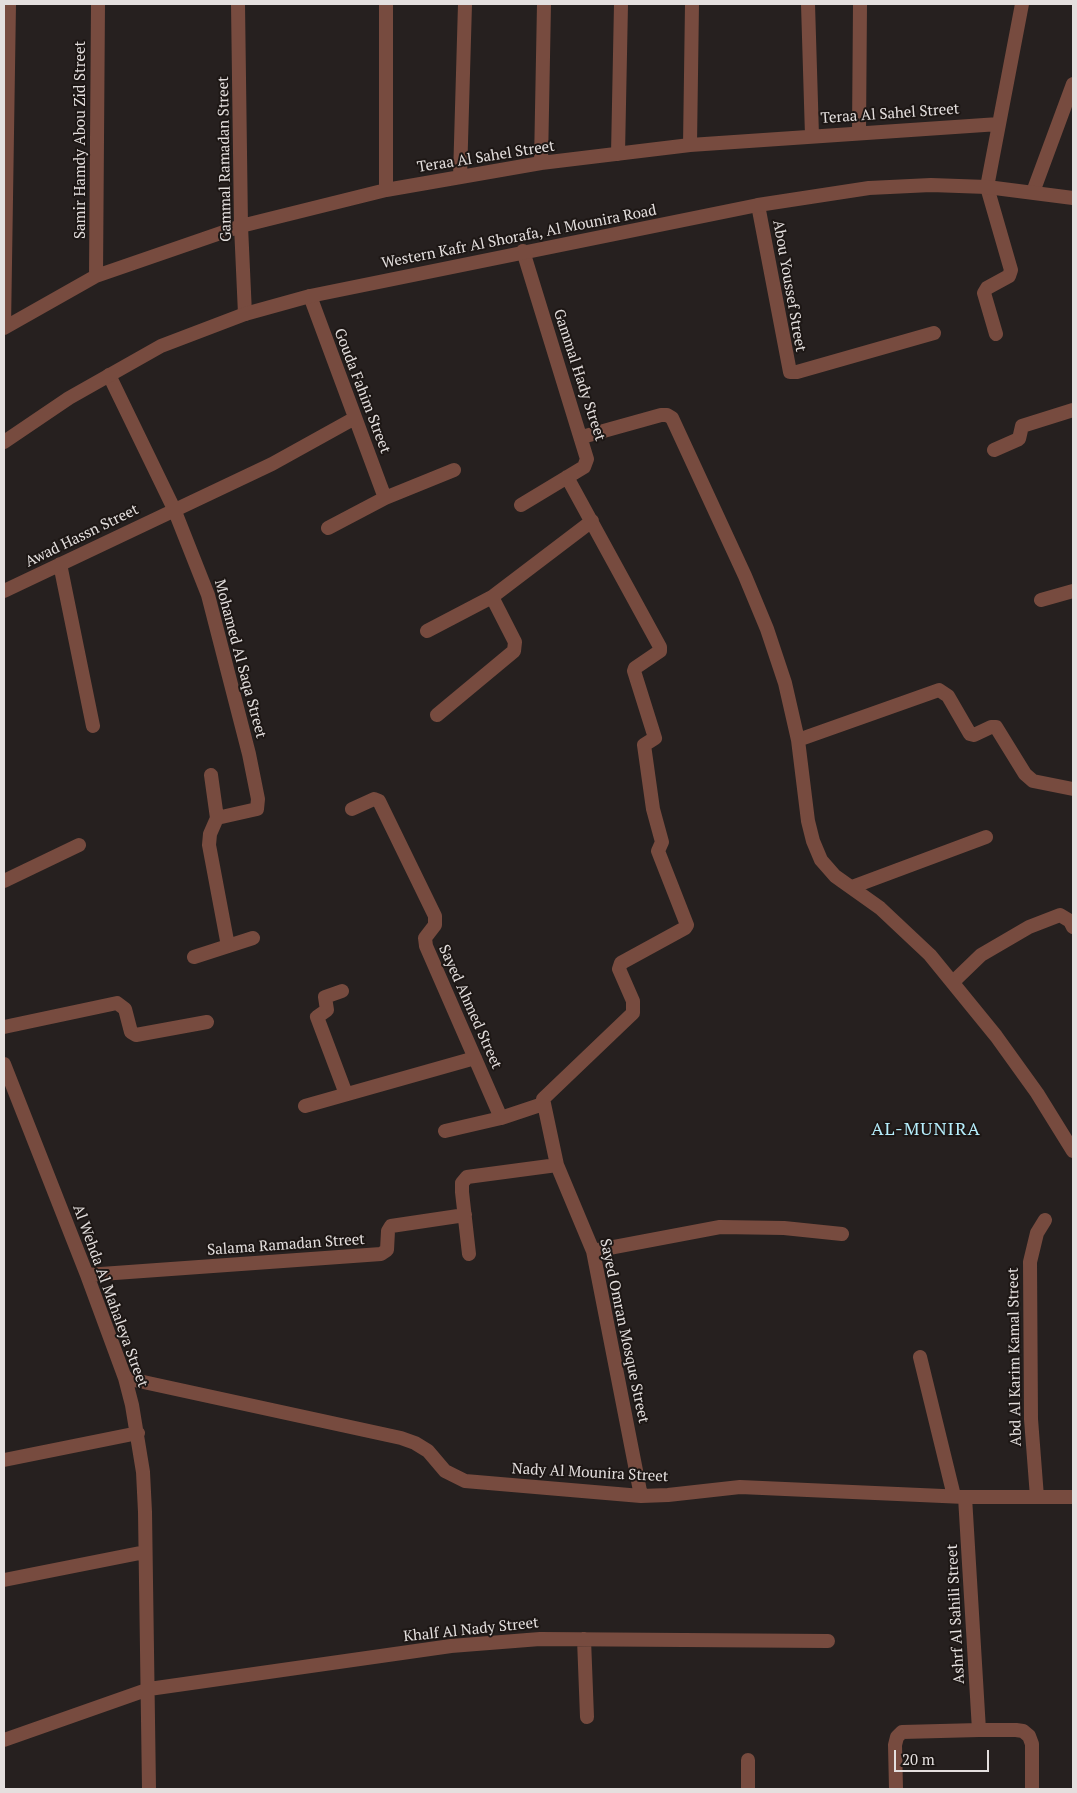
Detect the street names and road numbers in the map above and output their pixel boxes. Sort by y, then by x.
street label: Samir Hamdy Abou Zid Street [72,41,90,239]
street label: Gammal Ramadan Street [215,76,235,242]
street label: Teraa Al Sahel Street [820,100,960,128]
street label: Teraa Al Sahel Street [416,137,556,177]
street label: Western Kafr Al Shorafa, Al Mounira Road [380,201,658,273]
street label: Abou Youssef Street [769,219,809,353]
street label: Gammal Hady Street [549,307,609,443]
street label: Gouda Fahim Street [330,326,394,456]
street label: Awad Hassn Street [22,501,142,571]
street label: Mohamed Al Saqa Street [210,578,270,740]
street label: Sayed Ahmed Street [435,942,505,1072]
street label: Al Wehda Al Mahaleya Street [68,1202,152,1390]
street label: Salama Ramadan Street [207,1231,365,1259]
street label: Sayed Omran Mosque Street [596,1237,652,1425]
street label: Abd Al Karim Kamal Street [1004,1267,1026,1447]
street label: Nady Al Mounira Street [511,1460,669,1486]
street label: Ashrf Al Sahili Street [943,1544,969,1684]
street label: Khalf Al Nady Street [402,1614,540,1646]

